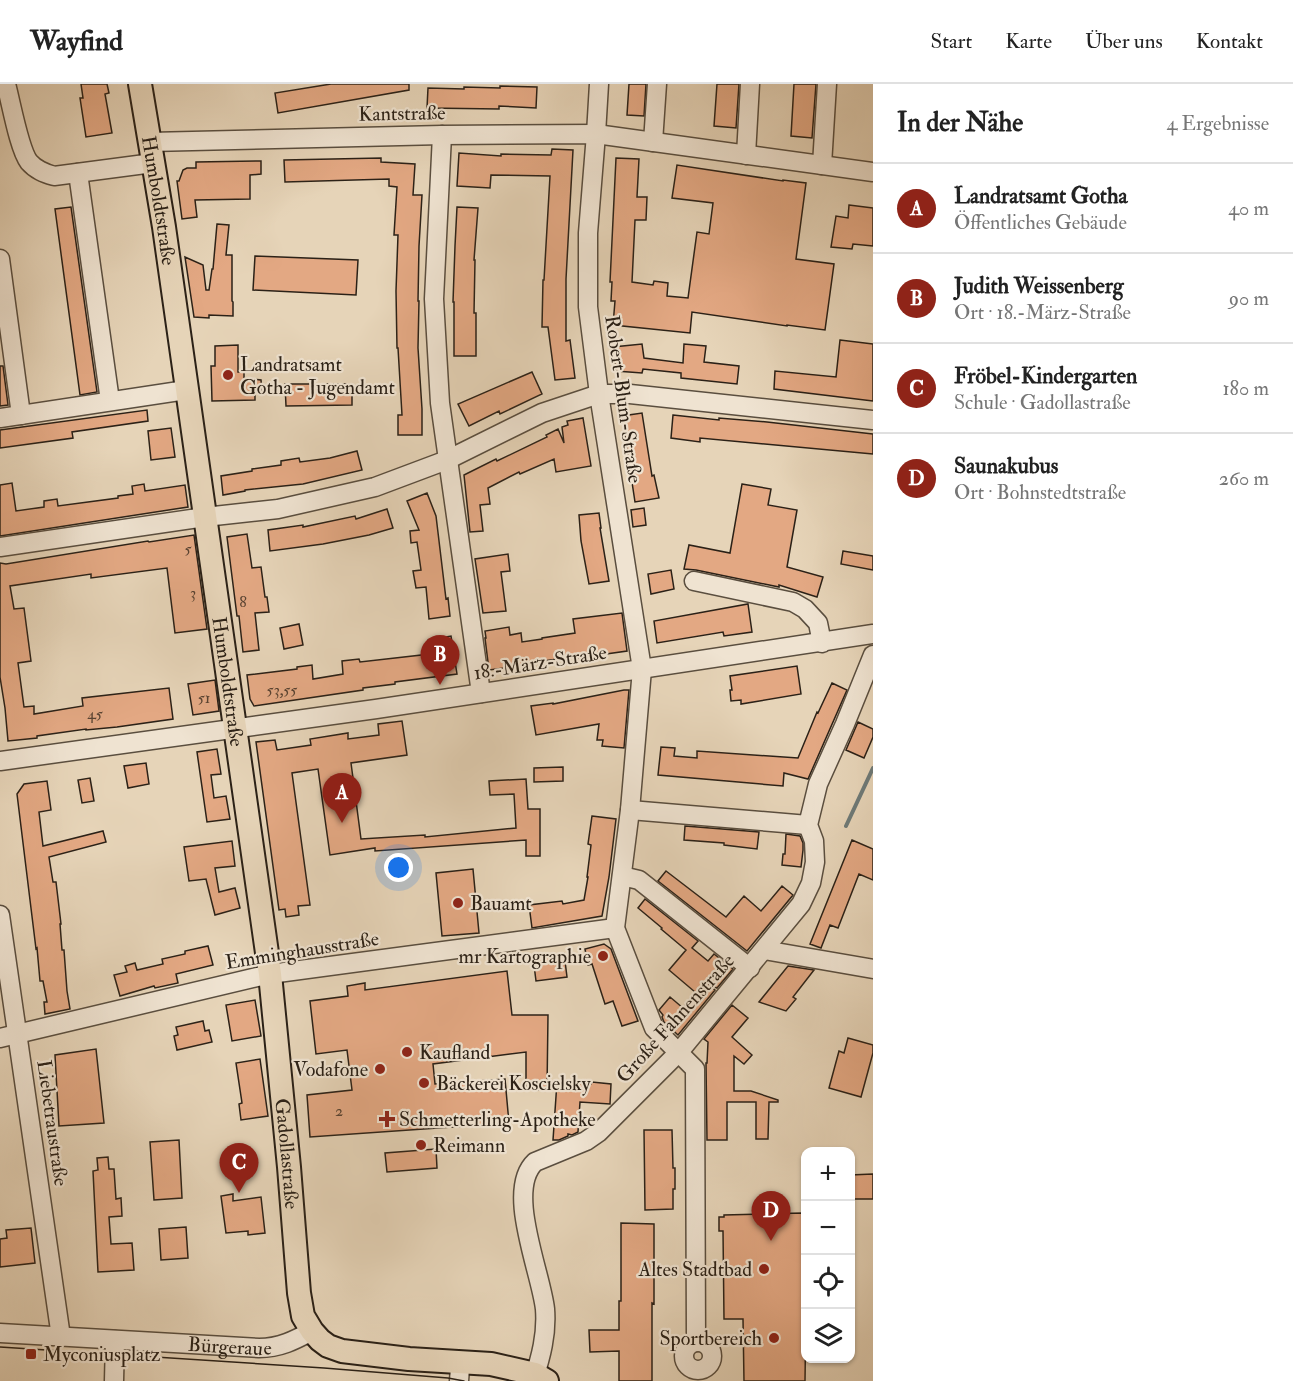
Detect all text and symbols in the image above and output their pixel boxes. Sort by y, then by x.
text: Wayfind [30,24,123,59]
text: Start [930,28,972,55]
text: Karte [1005,28,1052,55]
text: Über uns [1085,28,1163,55]
text: Kontakt [1196,28,1263,55]
street label: Kantstraße [358,100,446,127]
text: In der Nähe [897,107,1023,139]
text: 4 Ergebnisse [1167,111,1269,136]
street label: Humboldtstraße [136,134,181,267]
text: Landratsamt Gotha [954,182,1128,210]
text: A [910,196,923,221]
text: 40 m [1228,196,1269,221]
text: Öffentliches Gebäude [954,210,1127,235]
text: Judith Weissenberg [954,272,1124,300]
text: B [910,286,923,311]
text: 90 m [1229,286,1269,311]
text: Ort · 18.-März-Straße [954,300,1131,325]
street label: Robert-Blum-Straße [599,314,648,485]
place label: Landratsamt Gotha - Jugendamt [240,352,395,400]
text: Fröbel-Kindergarten [954,362,1137,390]
marker: Landratsamt Gotha - Jugendamt [221,368,235,382]
text: C [909,376,924,401]
text: 180 m [1222,376,1269,401]
text: Schule · Gadollastraße [954,390,1131,415]
text: Saunakubus [954,452,1058,480]
text: D [908,466,925,491]
text: 260 m [1219,466,1269,491]
text: Ort · Bohnstedtstraße [954,480,1126,505]
house number: 5 [184,539,192,559]
house number: 3 [190,583,196,603]
house number: 8 [239,592,247,612]
street label: Humboldtstraße [206,615,250,748]
pin: B [420,636,460,685]
street label: 18.-März-Straße [472,640,608,685]
house number: 53,55 [267,680,297,700]
house number: 51 [198,688,210,708]
house number: 45 [87,704,103,724]
pin: A [322,774,362,823]
your location [384,853,413,882]
place label: Bauamt [470,891,532,916]
marker: Bauamt [451,896,465,910]
street label: Emminghausstraße [224,926,381,975]
place label: mr Kartographie [459,944,591,970]
marker: mr Kartographie [596,949,610,963]
street label: Große Fahnenstraße [611,949,740,1088]
place label: Kaufland [419,1040,490,1065]
marker: Kaufland [400,1045,414,1059]
place label: Vodafone [293,1057,368,1082]
street label: Liebetraustraße [31,1058,74,1188]
marker: Vodafone [373,1062,387,1076]
place label: Bäckerei Koscielsky [436,1071,592,1096]
marker: Bäckerei Koscielsky [417,1076,431,1090]
street label: Gadollastraße [269,1097,304,1210]
house number: 2 [335,1101,343,1121]
place label: Schmetterling-Apotheke [399,1107,596,1133]
marker: Schmetterling-Apotheke [380,1112,394,1126]
place label: Reimann [433,1133,505,1158]
marker: Reimann [414,1138,428,1152]
pin: C [220,1144,258,1193]
map controls [801,1147,855,1363]
button: + [801,1147,855,1201]
pin: D [752,1192,790,1241]
button: − [801,1201,855,1255]
button: locate [801,1255,855,1309]
place label: Altes Stadtbad [637,1257,752,1282]
marker: Altes Stadtbad [757,1262,771,1276]
button: layers [801,1309,855,1363]
place label: Sportbereich [660,1326,763,1352]
marker: Sportbereich [767,1331,781,1345]
street label: Bürgeraue [187,1332,273,1361]
place label: Myconiusplatz [43,1342,161,1368]
marker: Myconiusplatz [24,1347,38,1361]

